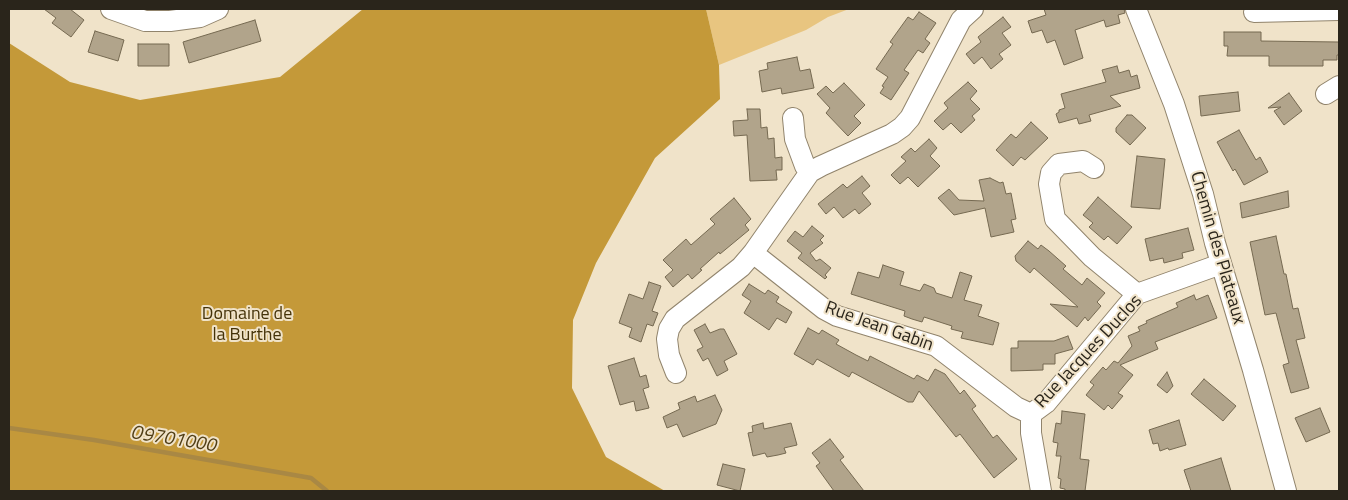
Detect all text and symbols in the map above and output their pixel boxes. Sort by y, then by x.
street label: Chemin des Plateaux [1185,169,1249,327]
street label: Rue Jacques Duclos [1031,291,1147,413]
street label: Rue Jean Gabin [822,297,936,357]
park label: Domaine de la Burthe [202,304,292,346]
water label: O9701000 [129,422,217,458]

